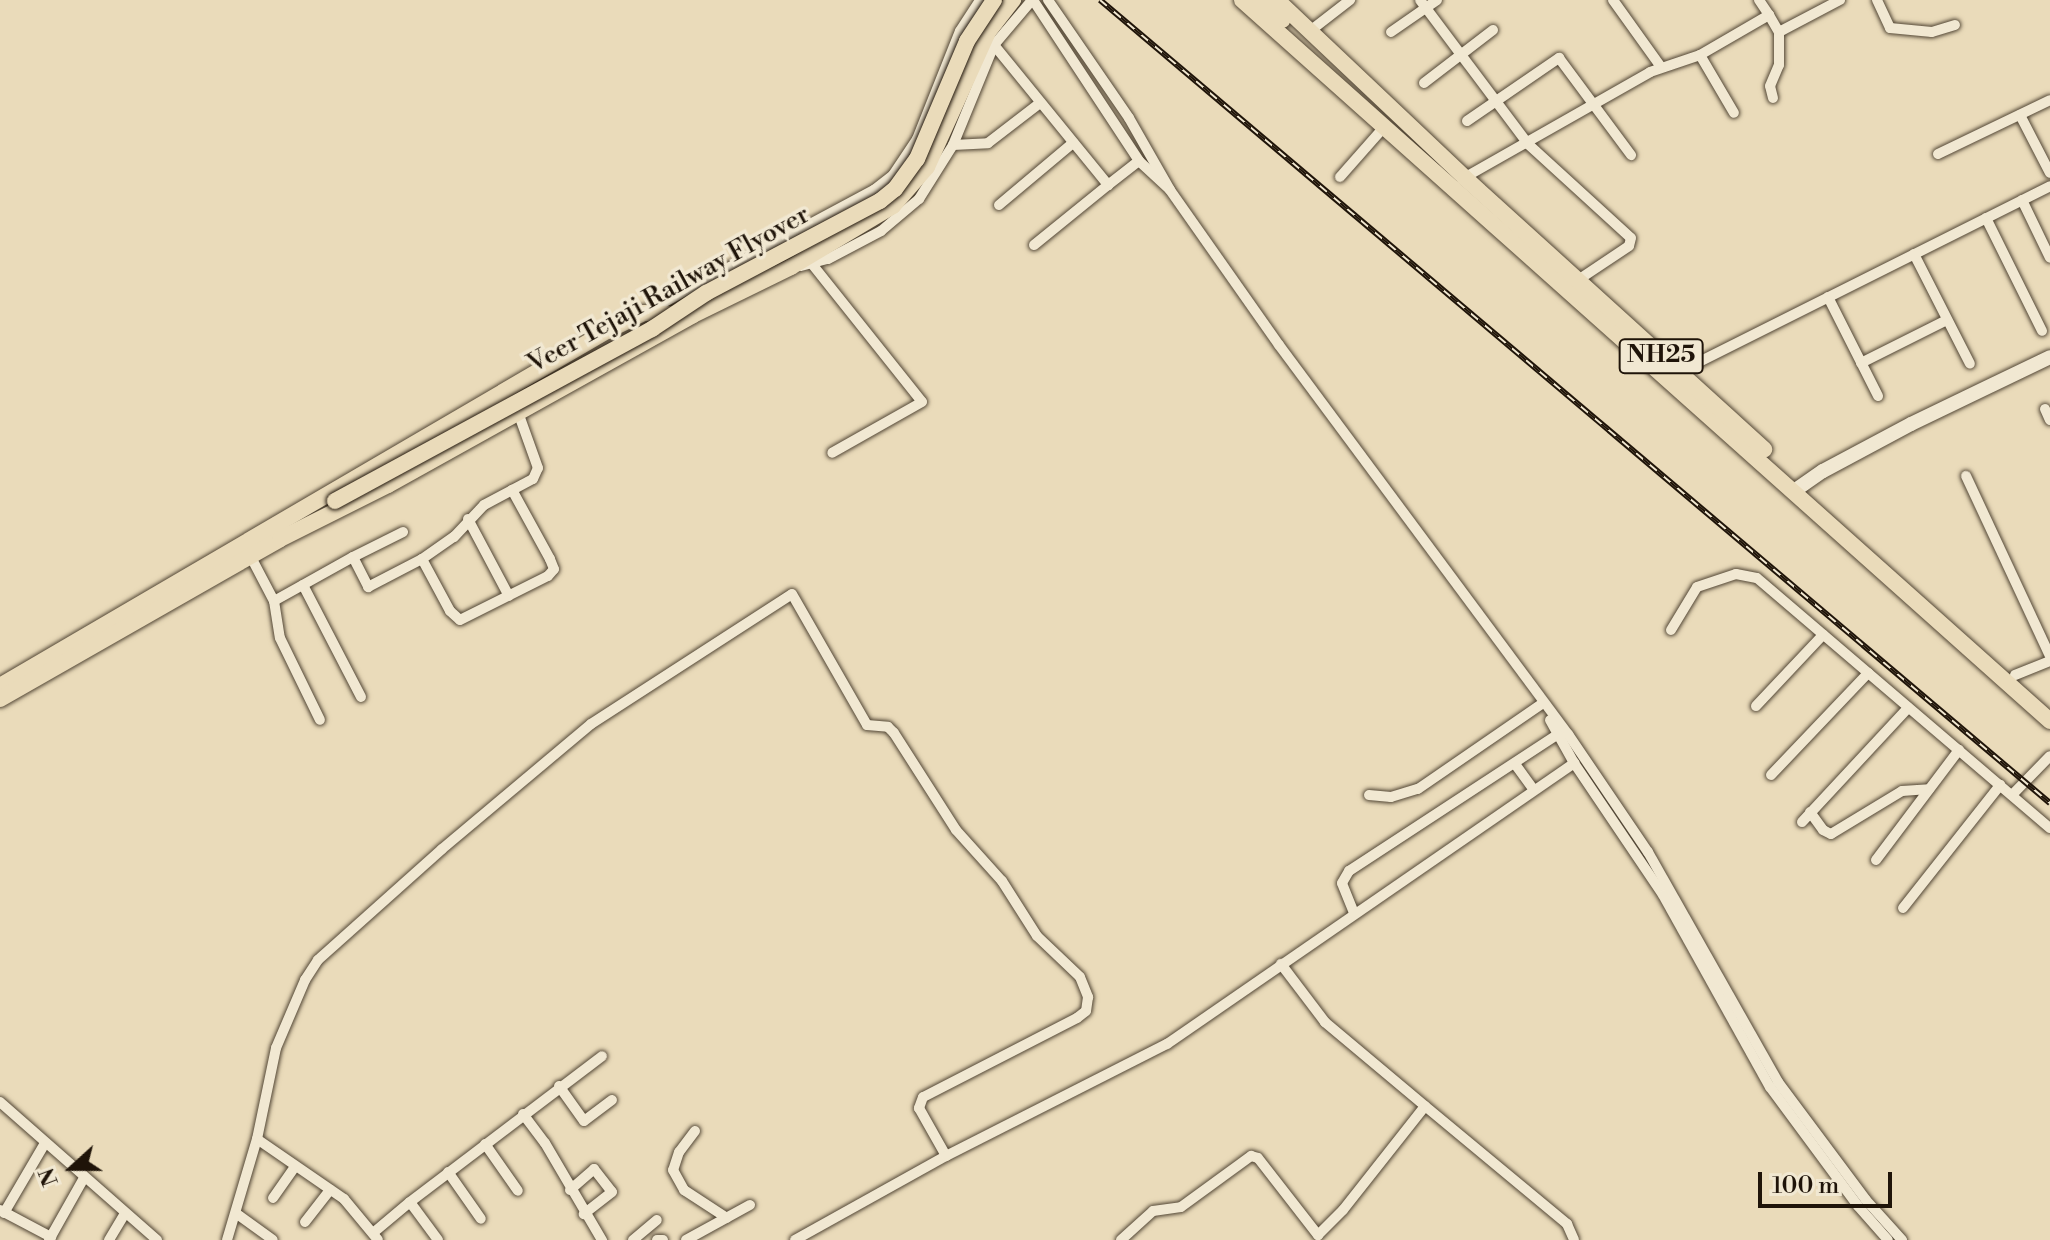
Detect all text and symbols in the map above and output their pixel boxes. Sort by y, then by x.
street label: Veer Tejaji Railway Flyover [523,199,815,381]
road number: NH25 [1617,336,1705,376]
north arrow [32,1128,112,1208]
scale bar [1762,1156,1896,1206]
text: N [33,1164,65,1190]
text: 100 m [1772,1171,1839,1201]

